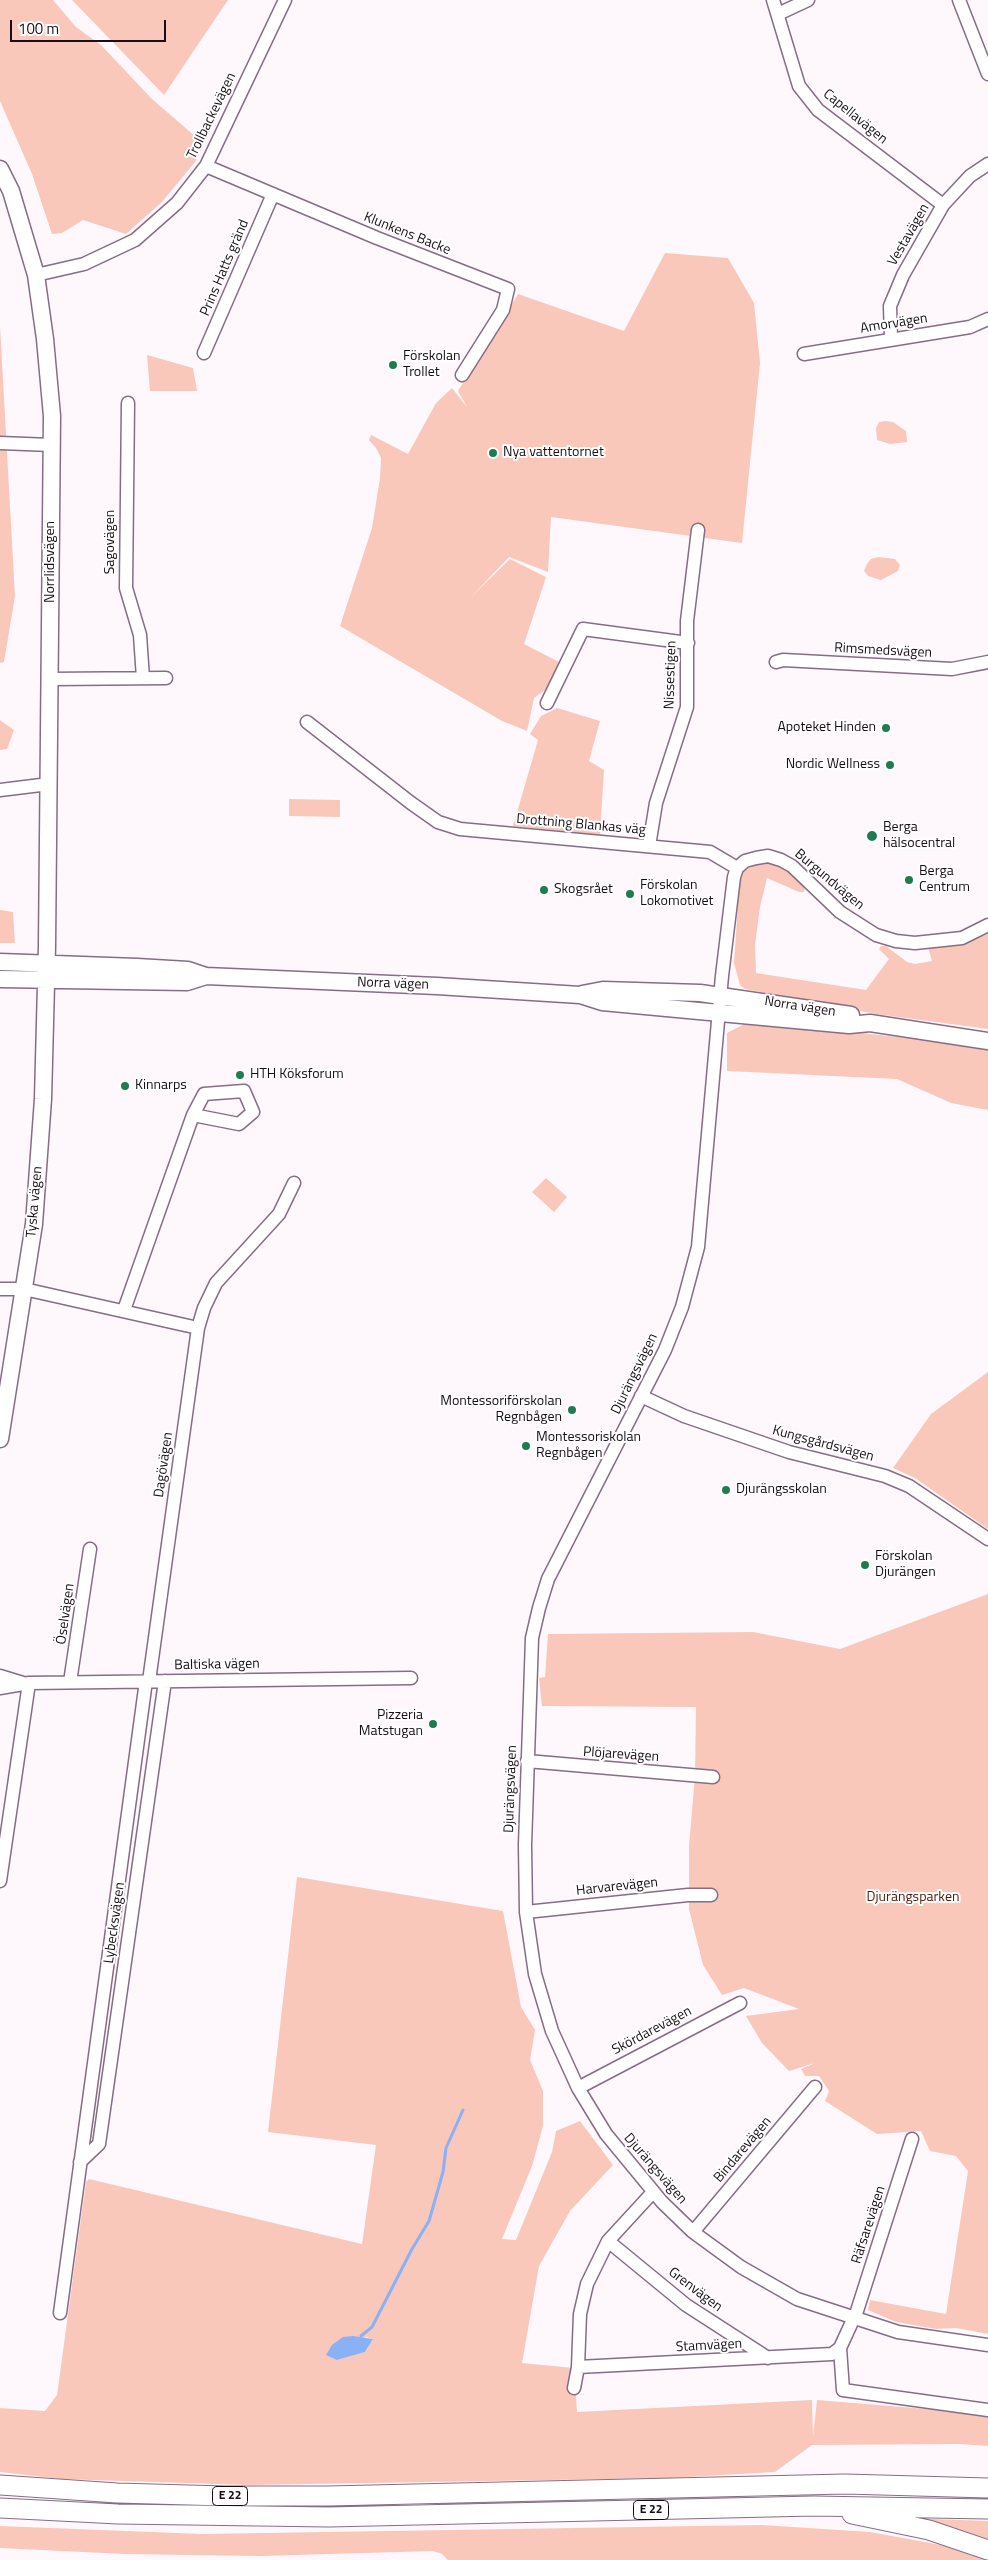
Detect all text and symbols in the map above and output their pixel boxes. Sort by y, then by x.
scale bar [12,10,169,42]
text: 100 m [18,17,59,40]
street label: Trollbackevägen [184,70,240,162]
street label: Capellavägen [819,86,891,148]
street label: Vestavägen [885,201,933,269]
street label: Klunkens Backe [361,209,453,259]
street label: Prins Hatts gränd [197,217,253,319]
street label: Amorvägen [859,310,929,338]
place label: Förskolan Trollet [403,349,461,382]
marker: Förskolan Trollet [387,359,399,371]
place label: Nya vattentornet [503,445,604,461]
marker: Nya vattentornet [487,447,499,459]
street label: Sagovägen [103,510,119,574]
street label: Norrlidsvägen [43,521,59,603]
street label: Nissestigen [661,640,681,710]
street label: Rimsmedsvägen [834,640,932,662]
place label: Apoteket Hinden [777,720,876,736]
marker: Apoteket Hinden [880,722,892,734]
place label: Nordic Wellness [786,757,880,773]
marker: Nordic Wellness [884,759,896,771]
street label: Drottning Blankas väg [516,811,646,839]
place label: Berga hälsocentral [883,820,955,852]
marker: Berga hälsocentral [865,829,879,843]
street label: Burgundvägen [791,846,867,914]
place label: Berga Centrum [919,864,970,896]
marker: Berga Centrum [903,874,915,886]
place label: Förskolan Lokomotivet [640,878,714,910]
place label: Skogsrået [554,882,613,898]
marker: Skogsrået [538,884,550,896]
marker: Förskolan Lokomotivet [624,888,636,900]
street label: Norra vägen [357,974,429,994]
street label: Norra vägen [763,993,837,1021]
place label: HTH Köksforum [250,1067,344,1083]
marker: HTH Köksforum [234,1069,246,1081]
place label: Kinnarps [135,1078,187,1094]
marker: Kinnarps [119,1080,131,1092]
street label: Tyska vägen [24,1166,46,1238]
street label: Djurängsvägen [608,1331,662,1417]
place label: Montessoriförskolan Regnbågen [440,1394,562,1426]
marker: Montessoriförskolan Regnbågen [566,1404,578,1416]
street label: Kungsgårdsvägen [770,1422,876,1466]
place label: Montessoriskolan Regnbågen [536,1430,641,1462]
street label: Dagövägen [151,1431,177,1499]
marker: Montessoriskolan Regnbågen [520,1440,532,1452]
place label: Djurängsskolan [736,1482,827,1498]
marker: Djurängsskolan [720,1484,732,1496]
place label: Förskolan Djurängen [875,1549,936,1581]
marker: Förskolan Djurängen [859,1559,871,1571]
street label: Öselvägen [53,1582,79,1646]
street label: Baltiska vägen [174,1656,260,1674]
place label: Pizzeria Matstugan [359,1708,423,1740]
marker: Pizzeria Matstugan [427,1718,439,1730]
street label: Plöjarevägen [582,1744,660,1766]
street label: Djurängsvägen [501,1745,521,1833]
street label: Harvarevägen [575,1874,659,1900]
street label: Lybecksvägen [101,1881,129,1965]
park label: Djurängsparken [867,1890,959,1906]
street label: Skördarevägen [609,2003,695,2059]
street label: Bindarevägen [711,2114,775,2186]
street label: Djurängsvägen [620,2130,690,2208]
street label: Räfsarevägen [849,2184,889,2266]
street label: Grenvägen [665,2264,725,2316]
street label: Stamvägen [675,2336,743,2356]
road number: E 22 [212,2486,248,2506]
road number: E 22 [634,2500,668,2520]

